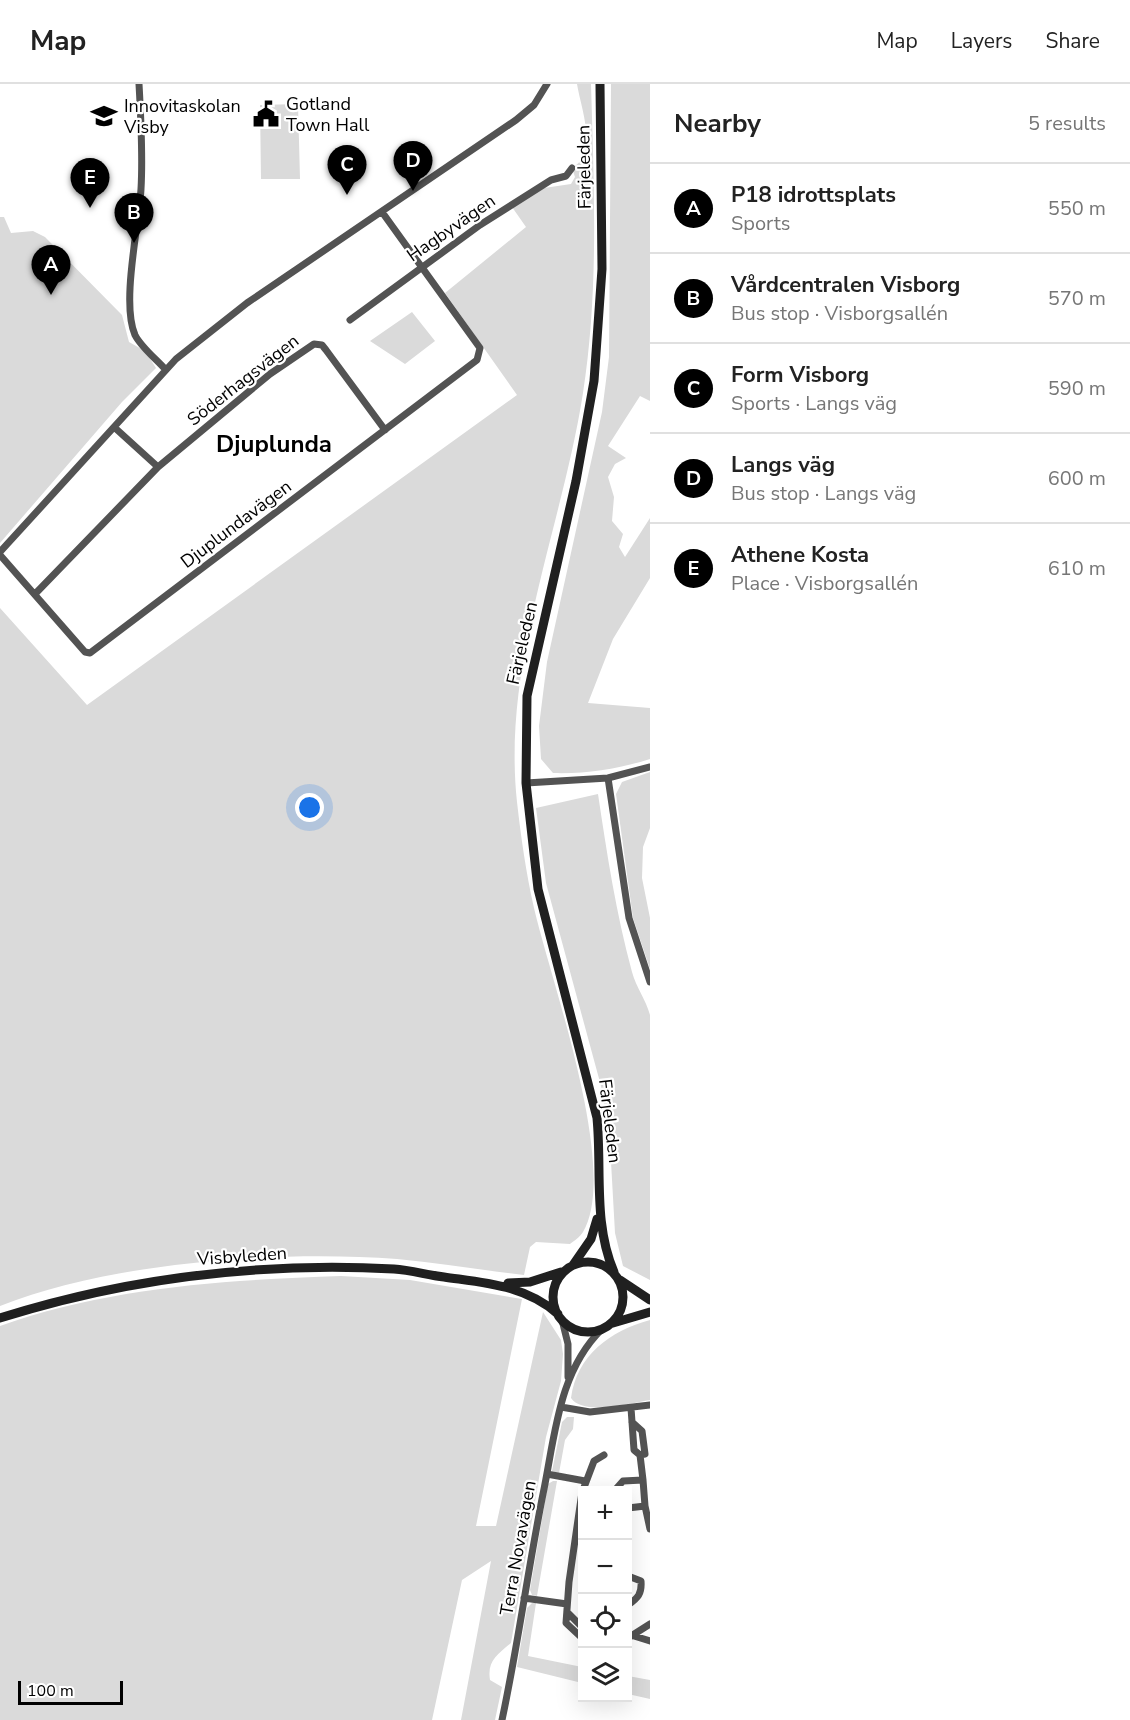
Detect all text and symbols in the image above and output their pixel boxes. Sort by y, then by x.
text: Map [30,22,86,60]
text: Map [876,27,918,55]
text: Layers [951,27,1012,55]
text: Share [1045,27,1100,55]
place label: Gotland Town Hall [286,92,370,137]
place label: Innovitaskolan Visby [123,94,241,139]
public building icon: Gotland Town Hall [251,99,281,129]
school or university icon: Innovitaskolan Visby [89,101,119,131]
text: Nearby [674,106,761,141]
text: 5 results [1028,110,1106,137]
street label: Färjeleden [571,125,597,209]
pin: D [394,141,432,191]
pin: C [328,146,366,195]
pin: E [70,158,110,208]
text: P18 idrottsplats [731,180,896,210]
street label: Hagbyvägen [402,189,500,267]
pin: B [114,194,154,243]
text: A [686,195,701,222]
text: 550 m [1048,195,1106,222]
text: Sports [731,210,790,237]
pin: A [32,246,70,295]
text: Vårdcentralen Visborg [731,270,960,300]
text: B [687,285,700,312]
text: 570 m [1048,285,1106,312]
text: Bus stop · Visborgsallén [731,300,948,327]
street label: Söderhagsvägen [182,329,304,431]
text: Form Visborg [731,360,869,390]
text: C [687,375,700,402]
text: 590 m [1048,375,1106,402]
text: Sports · Langs väg [731,390,897,417]
district label: Djuplunda [216,428,332,460]
text: Langs väg [731,450,835,480]
text: D [686,465,701,492]
text: 600 m [1048,465,1106,492]
street label: Djuplundavägen [176,474,296,574]
text: Bus stop · Langs väg [731,480,916,507]
text: Athene Kosta [731,540,869,570]
text: E [688,555,699,582]
text: 610 m [1048,555,1106,582]
text: Place · Visborgsallén [731,570,918,597]
street label: Färjeleden [501,599,543,687]
your location [295,793,324,822]
street label: Färjeleden [593,1078,627,1164]
street label: Visbyleden [195,1241,288,1271]
street label: Terra Novavägen [494,1479,542,1617]
map controls [578,1486,632,1702]
button: + [578,1486,632,1540]
button: − [578,1540,632,1594]
button: locate [578,1594,632,1648]
button: layers [578,1648,632,1702]
scale bar [18,1678,123,1706]
text: 100 m [27,1680,74,1702]

